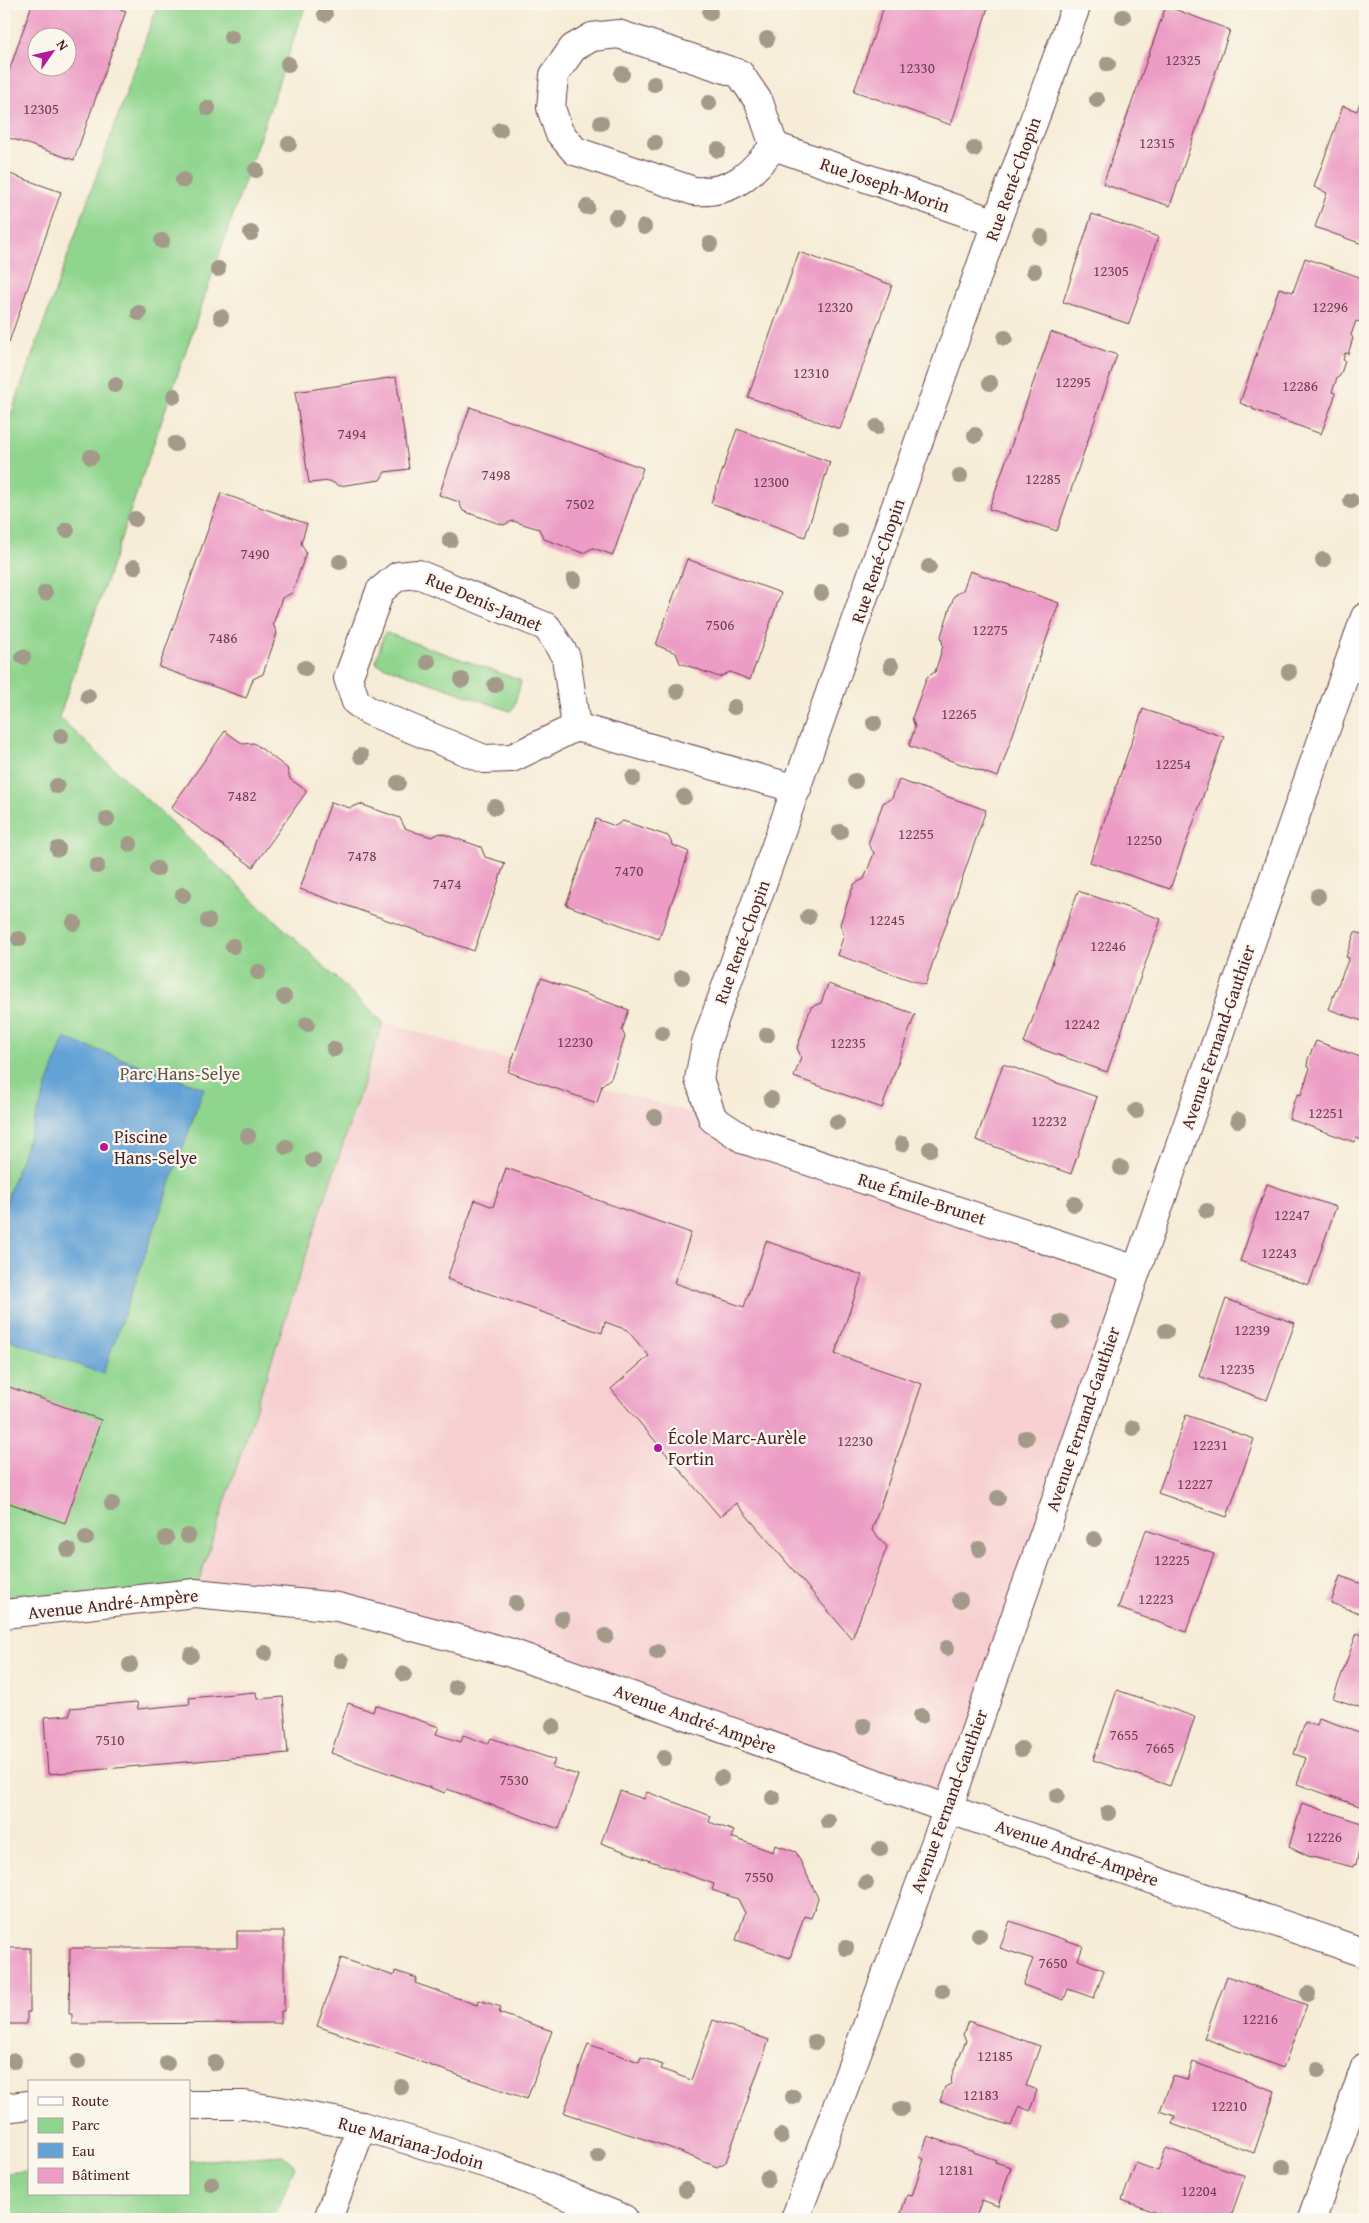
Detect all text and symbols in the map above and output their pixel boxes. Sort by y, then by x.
north arrow [28,28,78,78]
text: N [52,35,74,55]
house number: 12325 [1165,49,1201,70]
house number: 12330 [899,57,935,78]
house number: 12305 [23,98,59,119]
street label: Rue René-Chopin [978,113,1047,245]
house number: 12315 [1139,132,1175,153]
street label: Rue Joseph-Morin [817,150,954,219]
house number: 12305 [1093,260,1129,281]
house number: 12320 [817,296,853,317]
house number: 12296 [1312,296,1348,317]
house number: 12310 [793,362,829,383]
house number: 12295 [1055,371,1091,392]
house number: 12286 [1282,375,1318,396]
house number: 7494 [338,423,366,444]
house number: 7498 [482,464,510,485]
house number: 12285 [1025,468,1061,489]
house number: 12300 [753,471,789,492]
house number: 7502 [566,493,594,514]
street label: Rue René-Chopin [844,495,911,627]
house number: 7490 [241,543,269,564]
street label: Rue Denis-Jamet [422,565,547,638]
house number: 7506 [706,614,734,635]
house number: 12275 [972,619,1008,640]
house number: 7486 [209,627,237,648]
house number: 12265 [941,703,977,724]
house number: 12254 [1155,753,1191,774]
house number: 7482 [228,785,256,806]
house number: 12255 [898,823,934,844]
house number: 12250 [1126,829,1162,850]
house number: 7478 [348,845,376,866]
house number: 7470 [615,860,643,881]
house number: 7474 [433,873,461,894]
street label: Rue René-Chopin [707,876,776,1008]
house number: 12245 [869,909,905,930]
house number: 12246 [1090,935,1126,956]
street label: Avenue Fernand-Gauthier [1173,940,1262,1133]
house number: 12242 [1064,1013,1100,1034]
house number: 12230 [557,1031,593,1052]
house number: 12235 [830,1032,866,1053]
park label: Parc Hans-Selye [120,1060,240,1087]
house number: 12251 [1308,1102,1344,1123]
house number: 12232 [1031,1110,1067,1131]
place label: Piscine Hans-Selye [114,1123,197,1171]
marker: Piscine Hans-Selye [98,1141,110,1153]
street label: Rue Émile-Brunet [855,1165,990,1232]
house number: 12247 [1274,1204,1310,1225]
house number: 12243 [1261,1242,1297,1263]
house number: 12239 [1234,1319,1270,1340]
street label: Avenue Fernand-Gauthier [1038,1322,1127,1515]
house number: 12235 [1219,1358,1255,1379]
place label: École Marc-Aurèle Fortin [668,1424,806,1472]
house number: 12230 [837,1430,873,1451]
house number: 12231 [1192,1434,1228,1455]
marker: École Marc-Aurèle Fortin [652,1442,664,1454]
house number: 12227 [1177,1473,1213,1494]
house number: 12225 [1154,1549,1190,1570]
street label: Avenue André-Ampère [26,1581,200,1626]
house number: 12223 [1138,1588,1174,1609]
street label: Avenue André-Ampère [610,1677,780,1761]
street label: Avenue Fernand-Gauthier [903,1705,995,1897]
house number: 7655 [1110,1724,1138,1745]
house number: 7510 [96,1729,124,1750]
house number: 7665 [1146,1737,1174,1758]
house number: 7530 [500,1769,528,1790]
street label: Avenue André-Ampère [992,1812,1163,1893]
house number: 12226 [1306,1826,1342,1847]
house number: 7550 [745,1866,773,1887]
house number: 7650 [1039,1952,1067,1973]
house number: 12216 [1242,2008,1278,2029]
house number: 12185 [977,2045,1013,2066]
legend [28,2080,190,2196]
house number: 12183 [963,2084,999,2105]
text: Route [72,2090,109,2111]
house number: 12210 [1211,2095,1247,2116]
street label: Rue Mariana-Jodoin [335,2109,487,2176]
text: Parc [72,2114,100,2135]
text: Eau [72,2140,96,2161]
house number: 12181 [938,2159,974,2180]
text: Bâtiment [72,2164,131,2185]
house number: 12204 [1181,2180,1217,2201]

